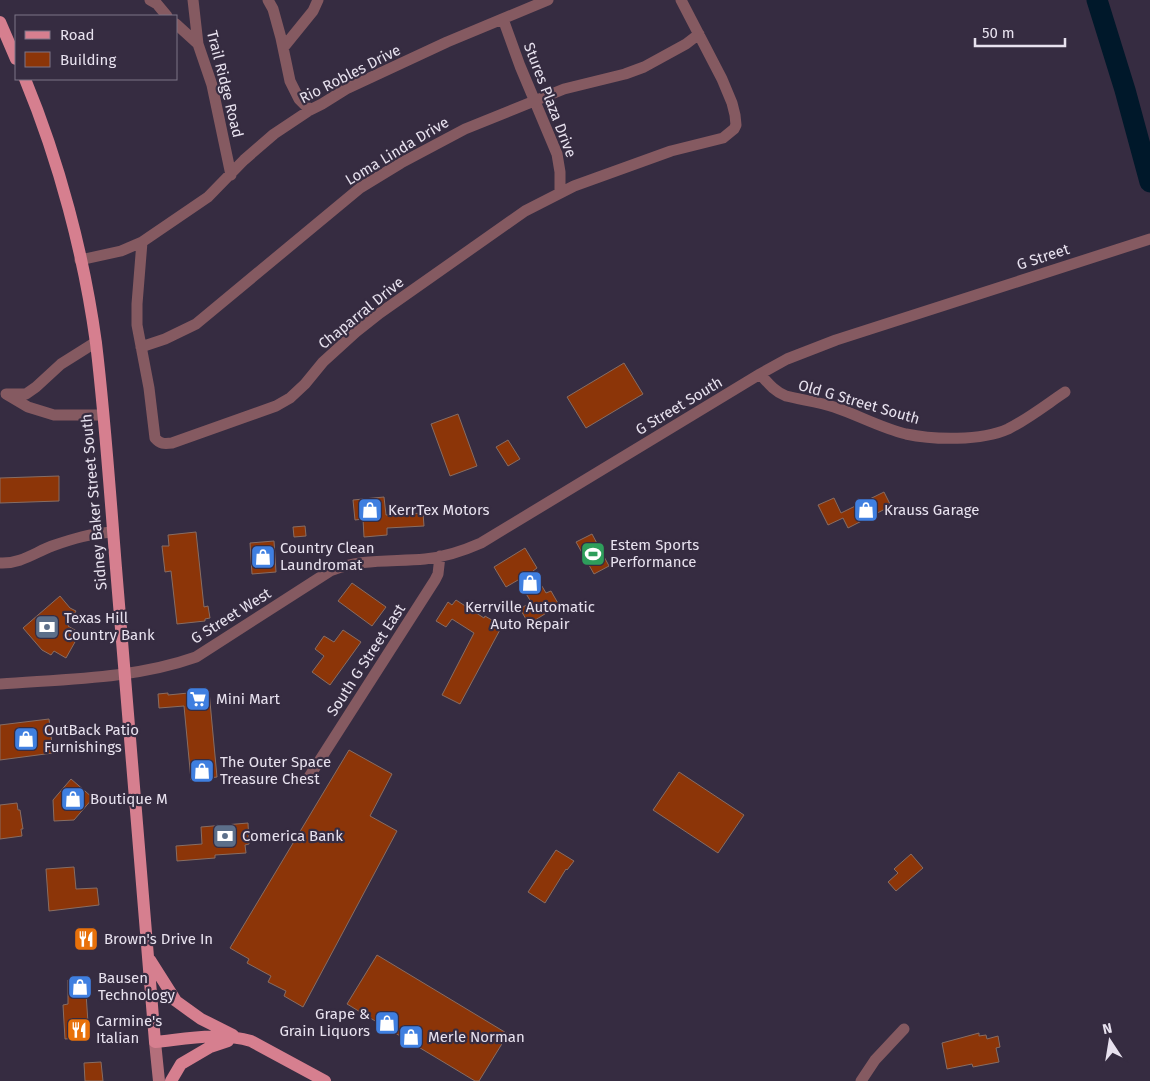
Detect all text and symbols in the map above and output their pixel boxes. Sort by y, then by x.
legend [15,15,178,80]
scale bar [975,15,1065,47]
text: 50 m [982,24,1015,42]
text: Road [60,26,95,44]
street label: Trail Ridge Road [203,29,247,139]
street label: Stures Plaza Drive [520,40,580,160]
street label: Rio Robles Drive [296,41,404,107]
text: Building [60,51,116,69]
street label: Loma Linda Drive [342,113,452,189]
street label: G Street [1014,240,1072,274]
street label: Chaparral Drive [315,273,407,353]
street label: G Street South [632,373,726,439]
street label: Old G Street South [796,376,922,428]
street label: Sidney Baker Street South [77,413,111,591]
shop icon: KerrTex Motors [357,497,383,523]
shop icon: Krauss Garage [853,497,879,523]
place label: KerrTex Motors [388,501,490,519]
place label: Krauss Garage [884,501,979,519]
place label: Estem Sports Performance [610,536,699,571]
place label: Country Clean Laundromat [280,539,375,574]
sports icon: Estem Sports Performance [580,541,606,567]
shop icon: Country Clean Laundromat [250,544,276,570]
shop icon: Kerrville Automatic Auto Repair [517,570,543,596]
street label: G Street West [188,584,275,648]
place label: Kerrville Automatic Auto Repair [465,598,595,633]
street label: South G Street East [323,600,409,720]
place label: Texas Hill Country Bank [64,609,155,644]
bank icon: Texas Hill Country Bank [34,614,60,640]
supermarket icon: Mini Mart [185,686,211,712]
place label: Mini Mart [216,690,281,708]
place label: OutBack Patio Furnishings [44,721,139,756]
shop icon: OutBack Patio Furnishings [13,726,39,752]
place label: The Outer Space Treasure Chest [220,753,331,788]
shop icon: The Outer Space Treasure Chest [189,758,215,784]
shop icon: Boutique M [60,786,86,812]
place label: Boutique M [90,790,168,808]
bank icon: Comerica Bank [212,823,238,849]
place label: Comerica Bank [242,827,343,845]
restaurant icon: Brown's Drive In [73,926,99,952]
place label: Brown's Drive In [104,930,213,948]
place label: Bausen Technology [98,969,175,1004]
shop icon: Bausen Technology [67,974,93,1000]
place label: Grape & Grain Liquors [279,1005,370,1040]
shop icon: Grape & Grain Liquors [374,1010,400,1036]
place label: Carmine's Italian [96,1012,162,1047]
north arrow [1085,1016,1135,1066]
restaurant icon: Carmine's Italian [66,1017,92,1043]
text: N [1101,1019,1114,1038]
shop icon: Merle Norman [398,1024,424,1050]
place label: Merle Norman [428,1028,525,1046]

